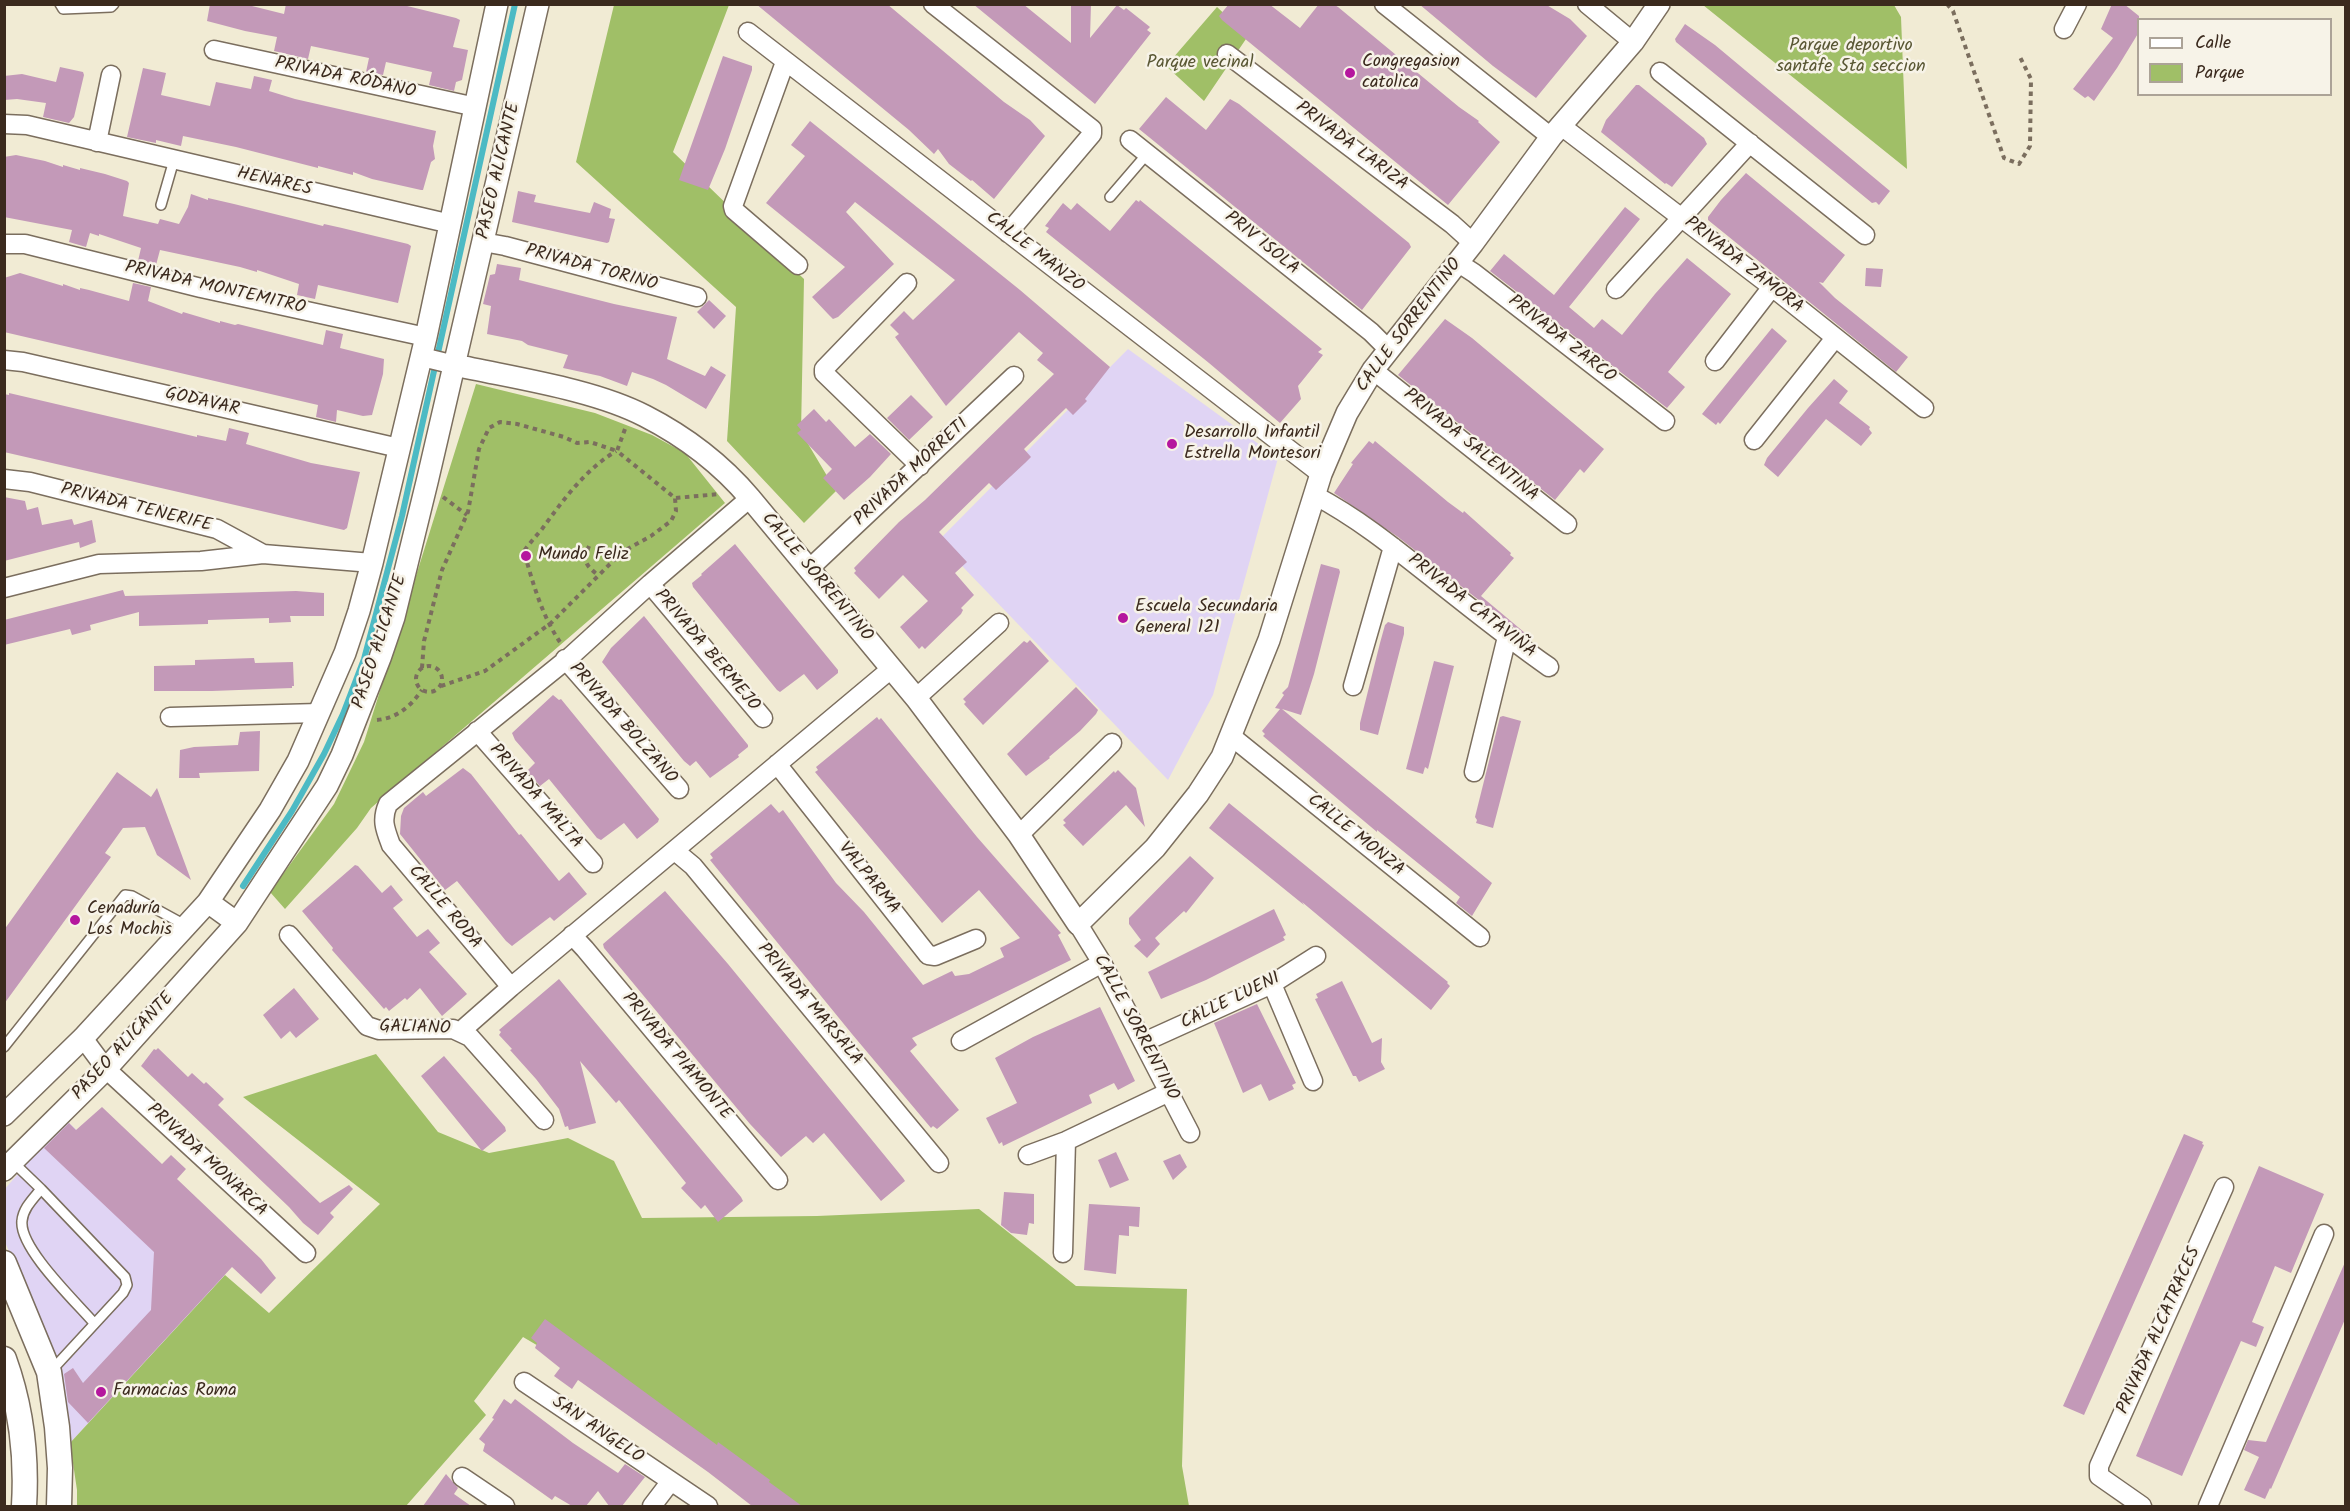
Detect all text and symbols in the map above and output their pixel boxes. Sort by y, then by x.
legend [2137,18,2332,96]
text: Calle [2195,29,2231,58]
park label: Parque deportivo santafe 5ta seccion [1776,36,1926,78]
place label: Congregasion catolica [1362,52,1460,94]
park label: Parque vecinal [1146,53,1254,75]
street label: PRIVADA RÓDANO [273,54,417,104]
text: Parque [2195,59,2244,88]
marker: Congregasion catolica [1343,66,1357,80]
street label: PRIVADA LARIZA [1291,98,1411,196]
street label: PASEO ALICANTE [474,101,526,241]
street label: HENARES [234,164,314,202]
street label: PRIV ISOLA [1219,207,1303,281]
street label: CALLE MANZO [981,208,1087,298]
street label: PRIVADA ZAMORA [1679,213,1807,319]
street label: PRIVADA TORINO [522,241,660,297]
street label: CALLE SORRENTINO [1353,255,1467,397]
street label: PRIVADA MONTEMITRO [123,258,307,320]
street label: PRIVADA ZARCO [1503,291,1619,389]
street label: GODAVAR [163,384,241,422]
street label: PRIVADA SALENTINA [1398,385,1542,507]
street label: PRIVADA MORRETI [850,415,974,531]
place label: Desarrollo Infantil Estrella Montesori [1184,423,1321,466]
marker: Desarrollo Infantil Estrella Montesori [1165,437,1179,451]
street label: PRIVADA TENERIFE [58,480,214,538]
street label: CALLE SORRENTINO [756,509,876,647]
place label: Mundo Feliz [538,545,629,567]
marker: Mundo Feliz [519,549,533,563]
street label: PRIVADA CATAVIÑA [1403,550,1539,664]
street label: PASEO ALICANTE [349,572,413,712]
street label: PRIVADA BERMEJO [649,586,763,716]
place label: Escuela Secundaria General 121 [1135,597,1278,640]
marker: Escuela Secundaria General 121 [1116,611,1130,625]
street label: PRIVADA BOLZANO [563,659,681,789]
street label: PRIVADA MALTA [484,740,586,854]
street label: CALLE MONZA [1302,790,1408,882]
street label: VALPARMA [832,839,904,919]
street label: CALLE RODA [403,862,485,954]
place label: Cenaduría Los Mochis [87,899,172,942]
marker: Cenaduría Los Mochis [68,913,82,927]
street label: PRIVADA MARSALA [752,939,866,1071]
street label: CALLE SORRENTINO [1087,951,1183,1105]
street label: CALLE LUENI [1178,969,1284,1035]
street label: PASEO ALICANTE [69,989,179,1105]
street label: PRIVADA PIAMONTE [616,989,736,1125]
street label: GALIANO [379,1017,451,1041]
street label: PRIVADA MONARCA [141,1100,271,1222]
street label: PRIVADA ALCATRACES [2113,1244,2207,1418]
place label: Farmacias Roma [113,1381,237,1403]
marker: Farmacias Roma [94,1385,108,1399]
street label: SAN ANGELO [547,1393,647,1469]

